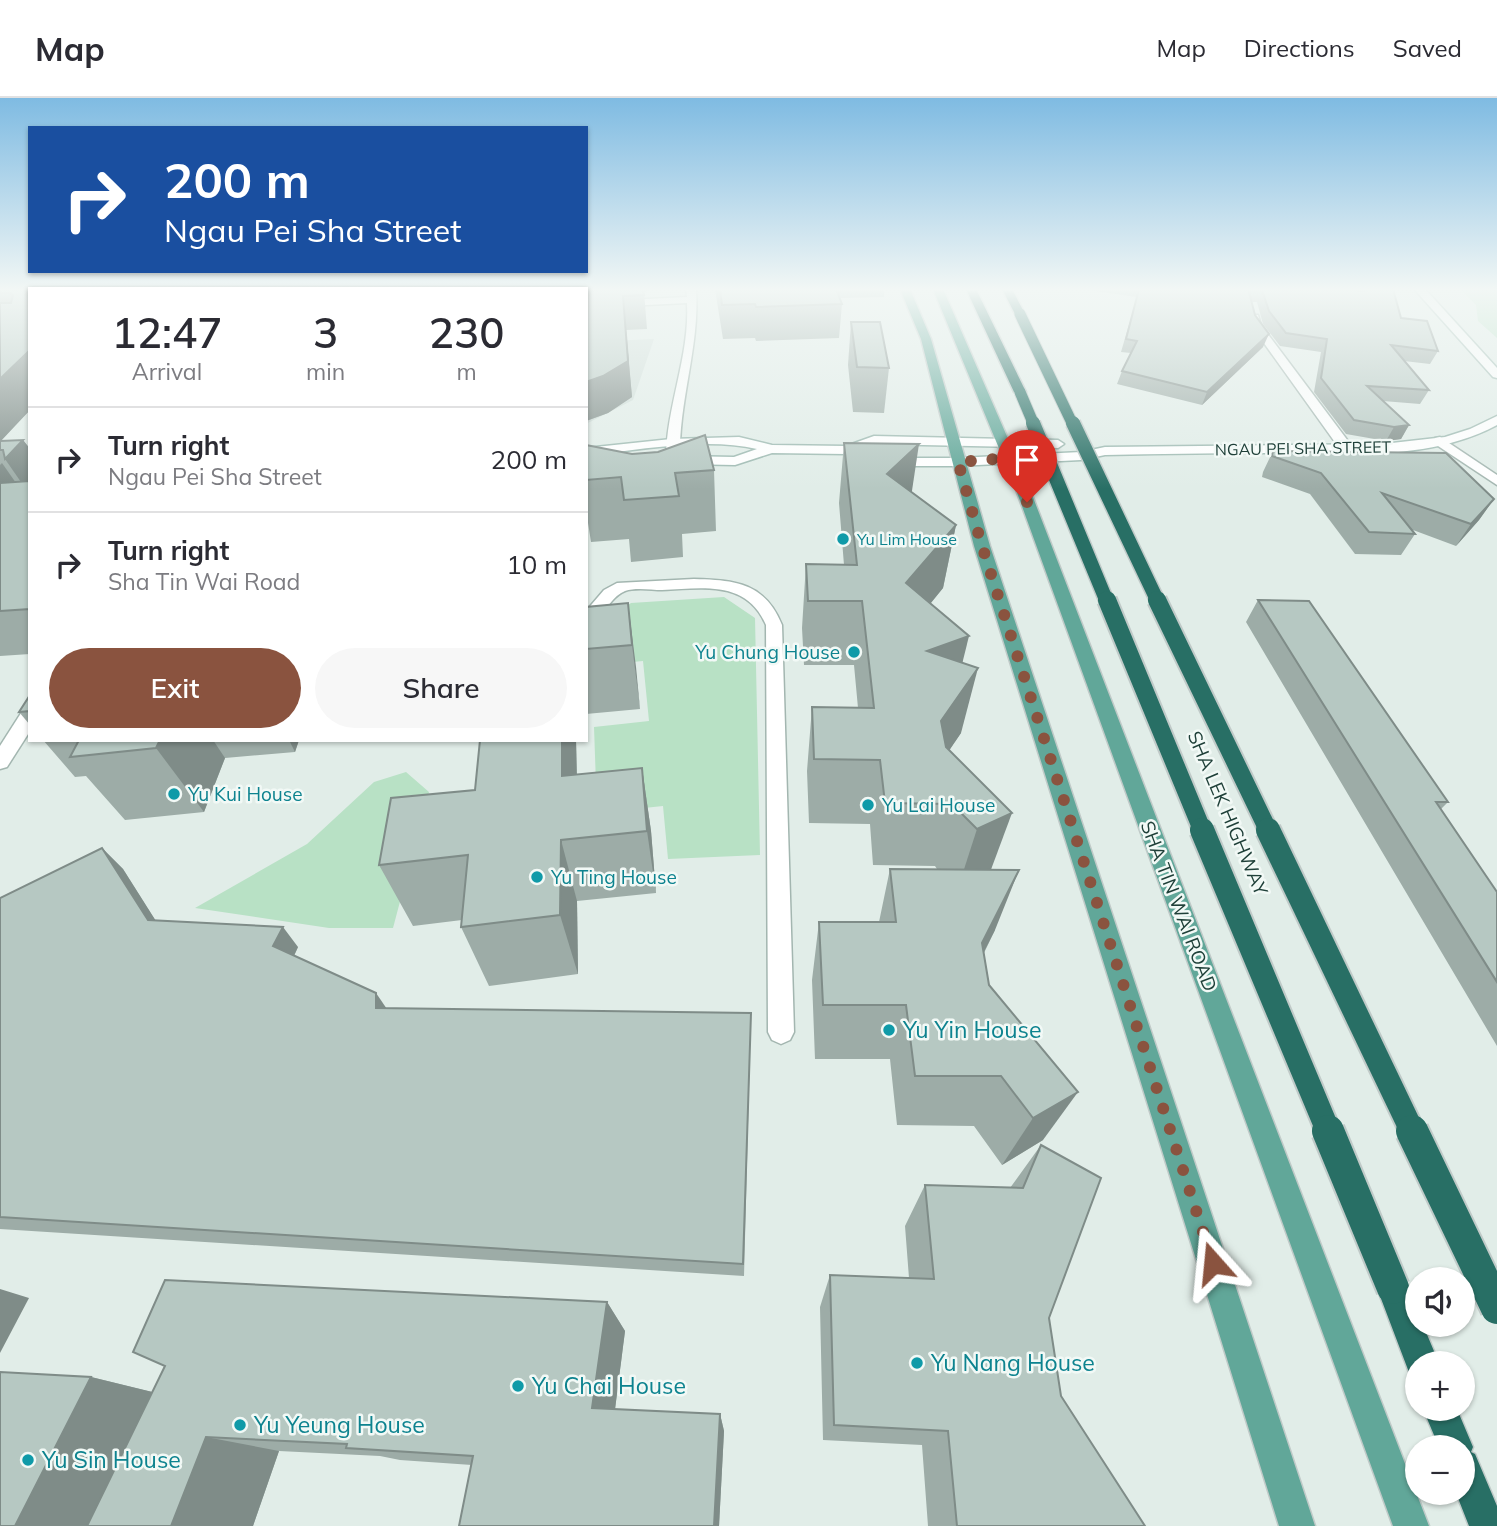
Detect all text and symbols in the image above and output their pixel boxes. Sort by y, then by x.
text: Map [35,28,105,69]
text: Map [1156,33,1206,63]
text: Directions [1244,33,1355,63]
text: Saved [1393,33,1462,63]
text: 200 m [164,149,310,210]
icon: right [49,154,140,245]
text: Ngau Pei Sha Street [164,210,461,250]
text: 12:47 [112,306,222,359]
text: 3 [313,306,338,359]
text: 230 [429,306,504,359]
text: Arrival [132,357,202,386]
text: min [306,357,345,386]
text: m [456,357,477,386]
text: Turn right [108,429,229,462]
pin [997,430,1057,502]
street label: NGAU PEI SHA STREET [1215,436,1392,460]
icon: right [49,441,87,479]
icon: arrive [1008,441,1046,479]
text: 200 m [491,443,567,476]
text: Ngau Pei Sha Street [108,462,322,491]
place label: Yu Lim House [856,529,957,549]
marker: Yu Lim House [835,531,851,547]
text: Turn right [108,534,229,567]
icon: right [49,546,87,584]
text: 10 m [506,548,567,581]
text: Sha Tin Wai Road [108,567,300,596]
place label: Yu Chung House [694,640,840,664]
marker: Yu Chung House [846,644,862,660]
button: Exit [49,648,301,728]
button: Share [315,648,567,728]
street label: SHA LEK HIGHWAY [1183,727,1274,899]
place label: Yu Kui House [187,782,303,806]
marker: Yu Kui House [166,786,182,802]
place label: Yu Lai House [881,793,995,817]
marker: Yu Lai House [860,797,876,813]
street label: SHA TIN WAI ROAD [1135,817,1223,995]
place label: Yu Ting House [550,865,677,889]
marker: Yu Ting House [529,869,545,885]
place label: Yu Yin House [902,1015,1041,1044]
marker: Yu Yin House [881,1022,897,1038]
position arrow [1176,1226,1250,1300]
map controls [1405,1267,1475,1505]
button: sound [1405,1267,1475,1337]
place label: Yu Nang House [930,1348,1095,1377]
button: + [1405,1351,1475,1421]
marker: Yu Nang House [909,1355,925,1371]
place label: Yu Chai House [531,1371,686,1400]
marker: Yu Chai House [510,1378,526,1394]
place label: Yu Yeung House [253,1410,425,1439]
marker: Yu Yeung House [232,1417,248,1433]
button: − [1405,1435,1475,1505]
place label: Yu Sin House [41,1445,181,1474]
marker: Yu Sin House [20,1452,36,1468]

